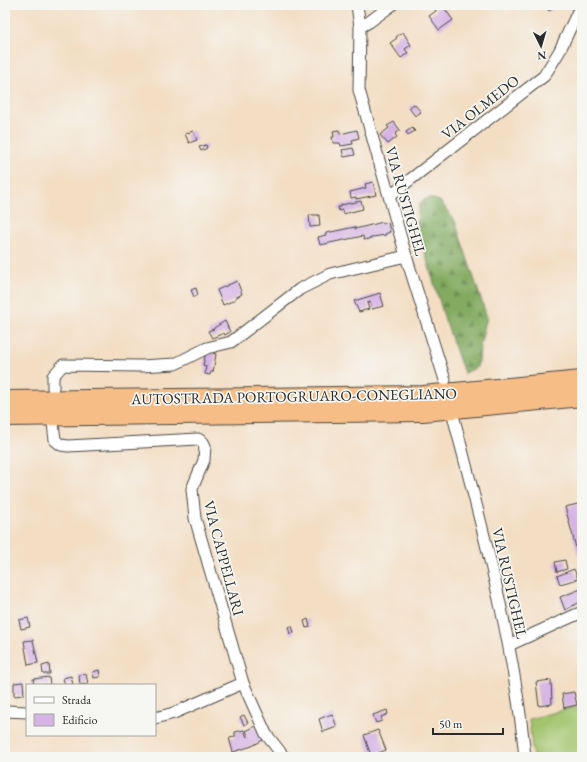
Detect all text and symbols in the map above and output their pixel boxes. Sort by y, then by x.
north arrow [521,26,561,66]
text: N [537,49,547,63]
street label: VIA OLMEDO [437,71,523,143]
street label: VIA RUSTIGHEL [381,144,431,258]
street label: AUTOSTRADA PORTOGRUARO-CONEGLIANO [130,384,457,408]
street label: VIA CAPPELLARI [200,498,248,618]
street label: VIA RUSTIGHEL [488,526,532,640]
legend [26,684,156,736]
text: Strada [62,692,91,708]
scale bar [433,710,503,736]
text: Edificio [62,712,98,728]
text: 50 m [439,716,463,732]

